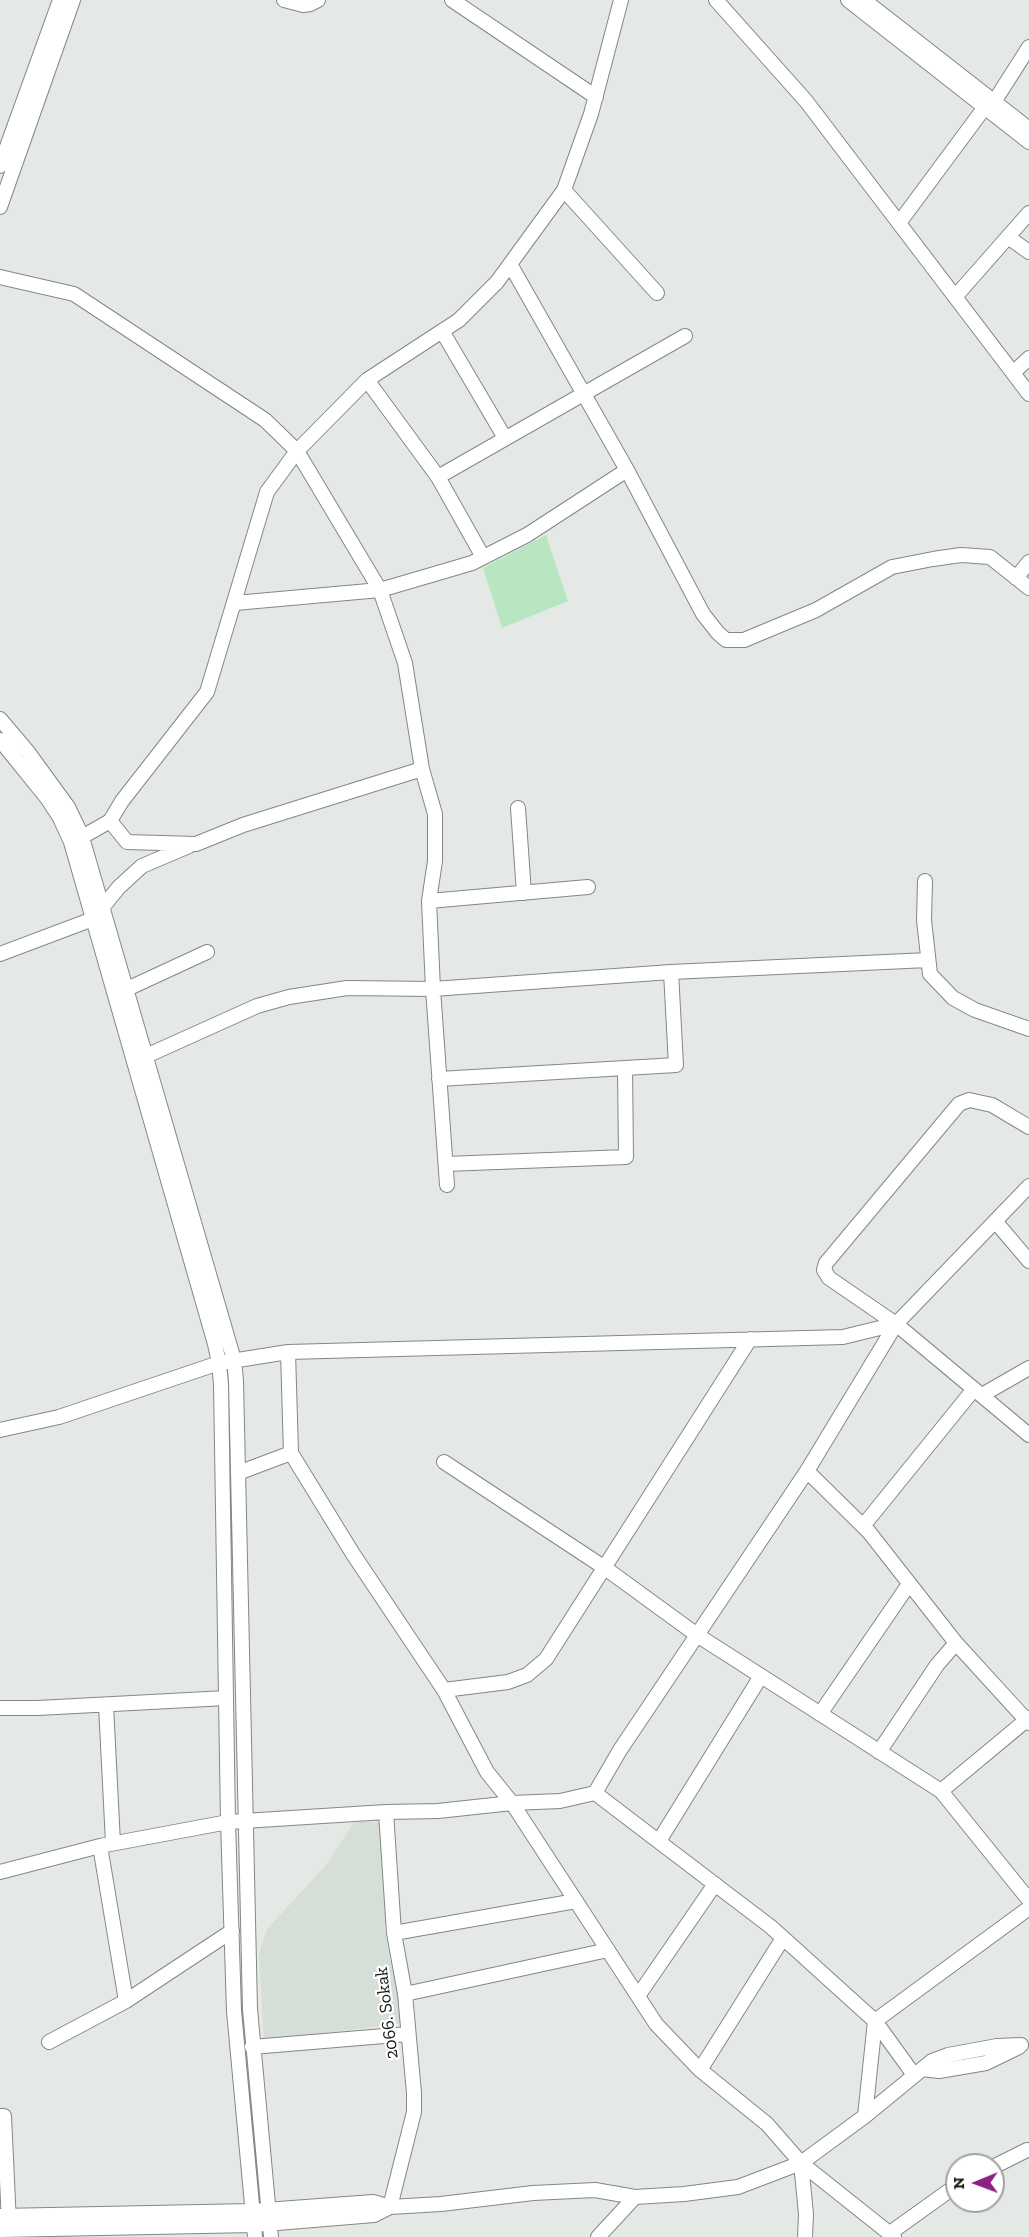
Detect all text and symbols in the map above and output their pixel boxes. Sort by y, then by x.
street label: 2066. Sokak [371,1966,403,2060]
north arrow [945,2153,1005,2213]
text: N [949,2177,968,2190]

